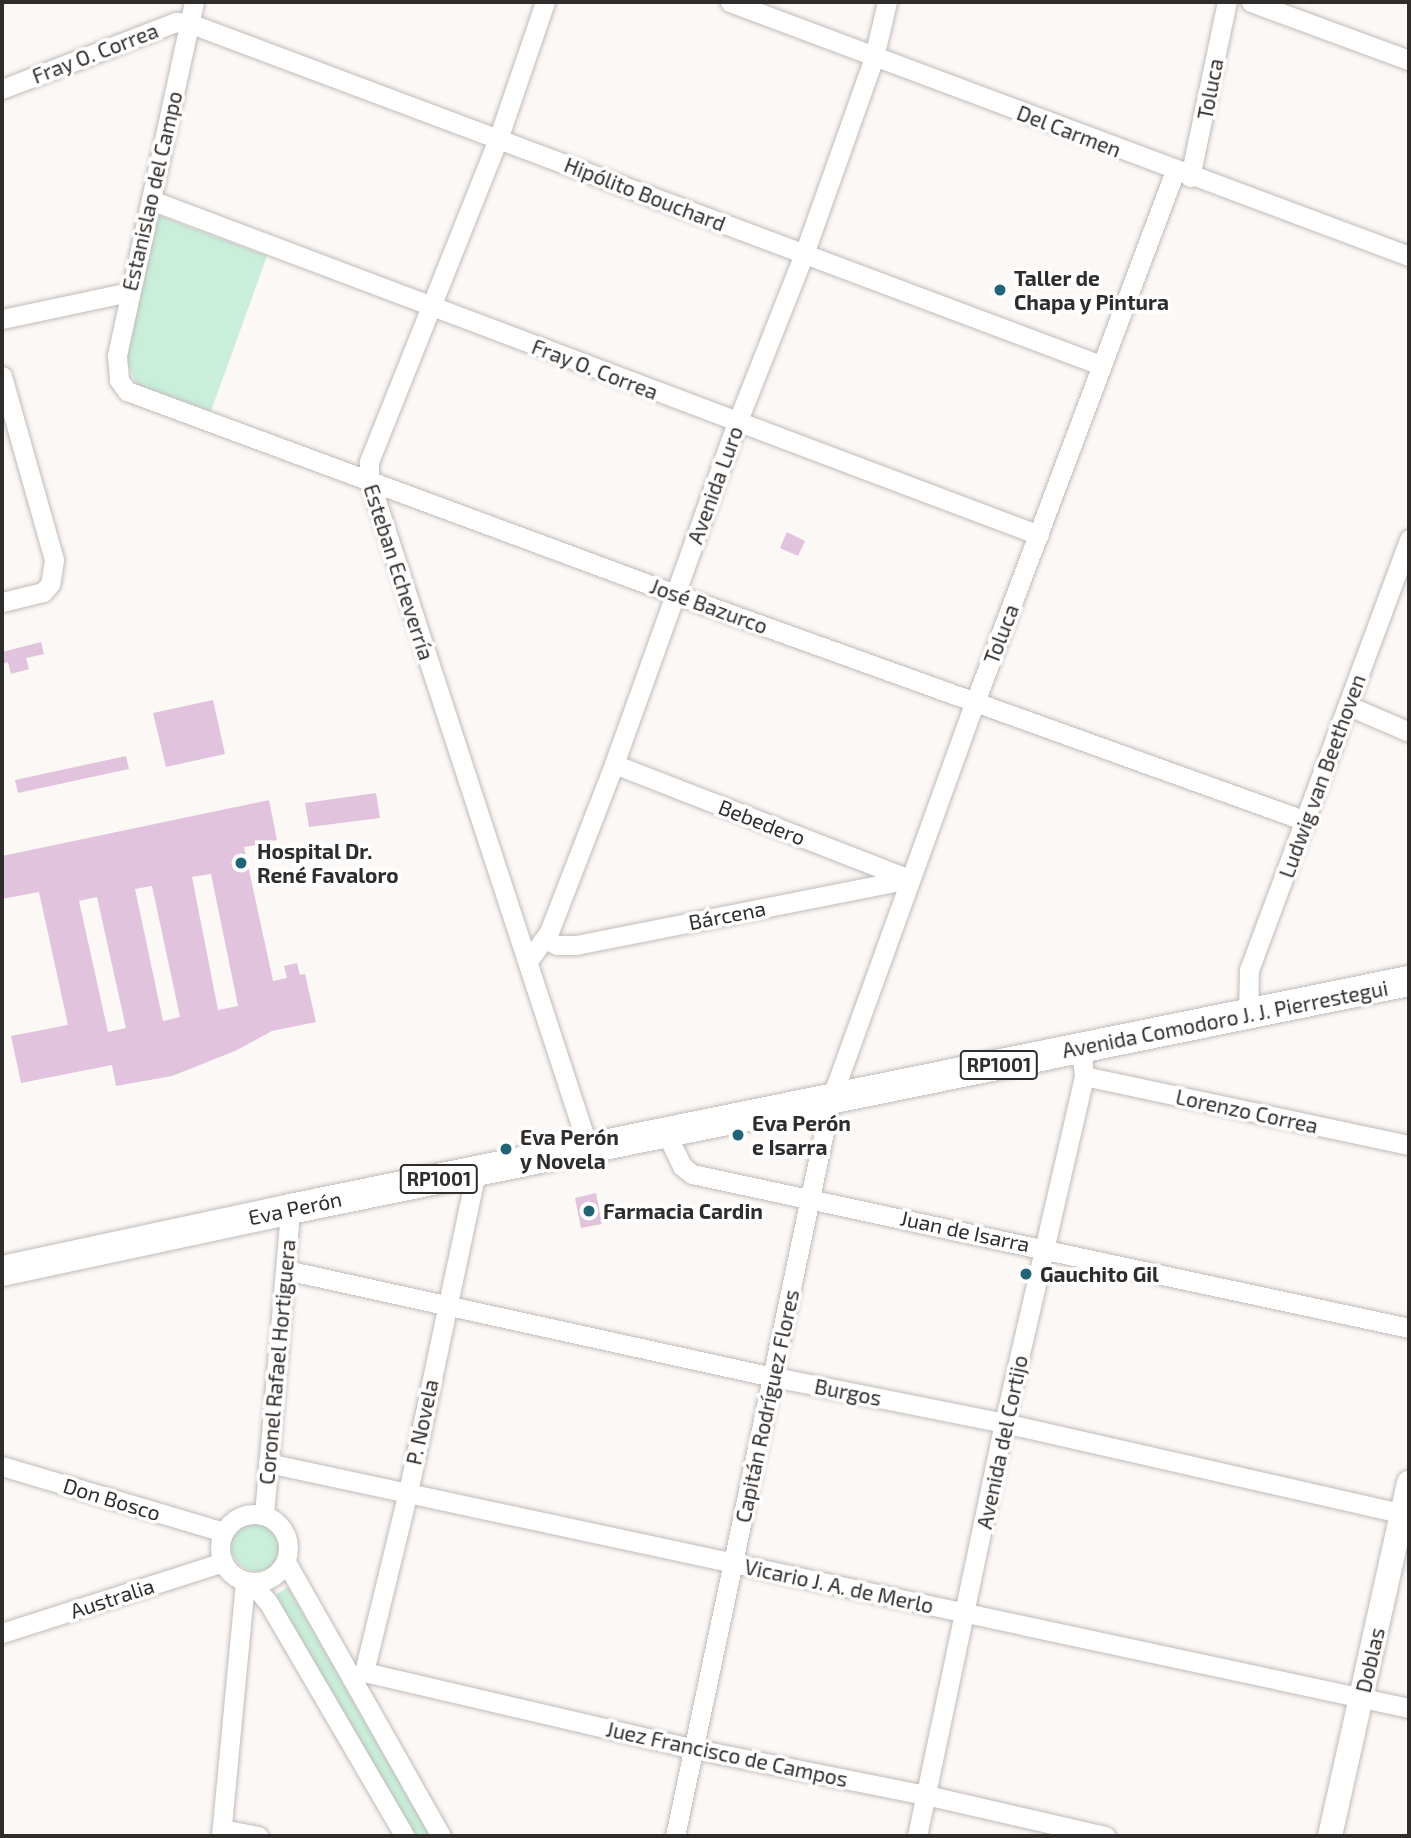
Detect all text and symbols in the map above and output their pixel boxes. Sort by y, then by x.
street label: Fray O. Correa [28,17,162,89]
street label: Toluca [1192,56,1228,122]
street label: Estanislao del Campo [117,88,187,294]
street label: Del Carmen [1013,100,1125,162]
street label: Hipólito Bouchard [561,152,729,236]
place label: Taller de Chapa y Pintura [1014,265,1170,315]
marker: Taller de Chapa y Pintura [992,282,1008,298]
street label: Fray O. Correa [528,333,662,405]
street label: Avenida Luro [682,423,748,547]
street label: Esteban Echeverría [359,481,439,663]
street label: José Bazurco [647,573,771,639]
street label: Toluca [978,601,1024,667]
street label: Ludwig van Beethoven [1273,671,1371,881]
street label: Bebedero [715,794,809,850]
place label: Hospital Dr. René Favaloro [257,838,399,888]
marker: Hospital Dr. René Favaloro [231,853,251,873]
street label: Bárcena [686,895,768,935]
street label: Avenida Comodoro J. J. Pierrestegui [1059,975,1391,1063]
road number: RP1001 [959,1050,1039,1080]
street label: Lorenzo Correa [1174,1084,1320,1138]
place label: Eva Perón e Isarra [752,1110,851,1160]
place label: Eva Perón y Novela [520,1124,619,1174]
marker: Eva Perón e Isarra [730,1127,746,1143]
marker: Eva Perón y Novela [498,1141,514,1157]
road number: RP1001 [399,1163,479,1194]
street label: Eva Perón [246,1186,344,1230]
place label: Farmacia Cardin [603,1198,763,1224]
marker: Farmacia Cardin [581,1203,597,1219]
street label: Juan de Isarra [898,1205,1032,1257]
street label: Coronel Rafael Hortiguera [254,1238,300,1486]
place label: Gauchito Gil [1040,1261,1159,1287]
marker: Gauchito Gil [1018,1266,1034,1282]
street label: Capitán Rodríguez Flores [730,1287,804,1525]
street label: Avenida del Cortijo [971,1353,1033,1531]
street label: Burgos [812,1373,884,1411]
street label: P. Novela [401,1377,443,1467]
street label: Don Bosco [60,1472,164,1526]
street label: Vicario J. A. de Merlo [742,1554,936,1618]
street label: Australia [67,1573,157,1623]
street label: Doblas [1350,1625,1390,1695]
street label: Juez Francisco de Campos [604,1716,850,1792]

